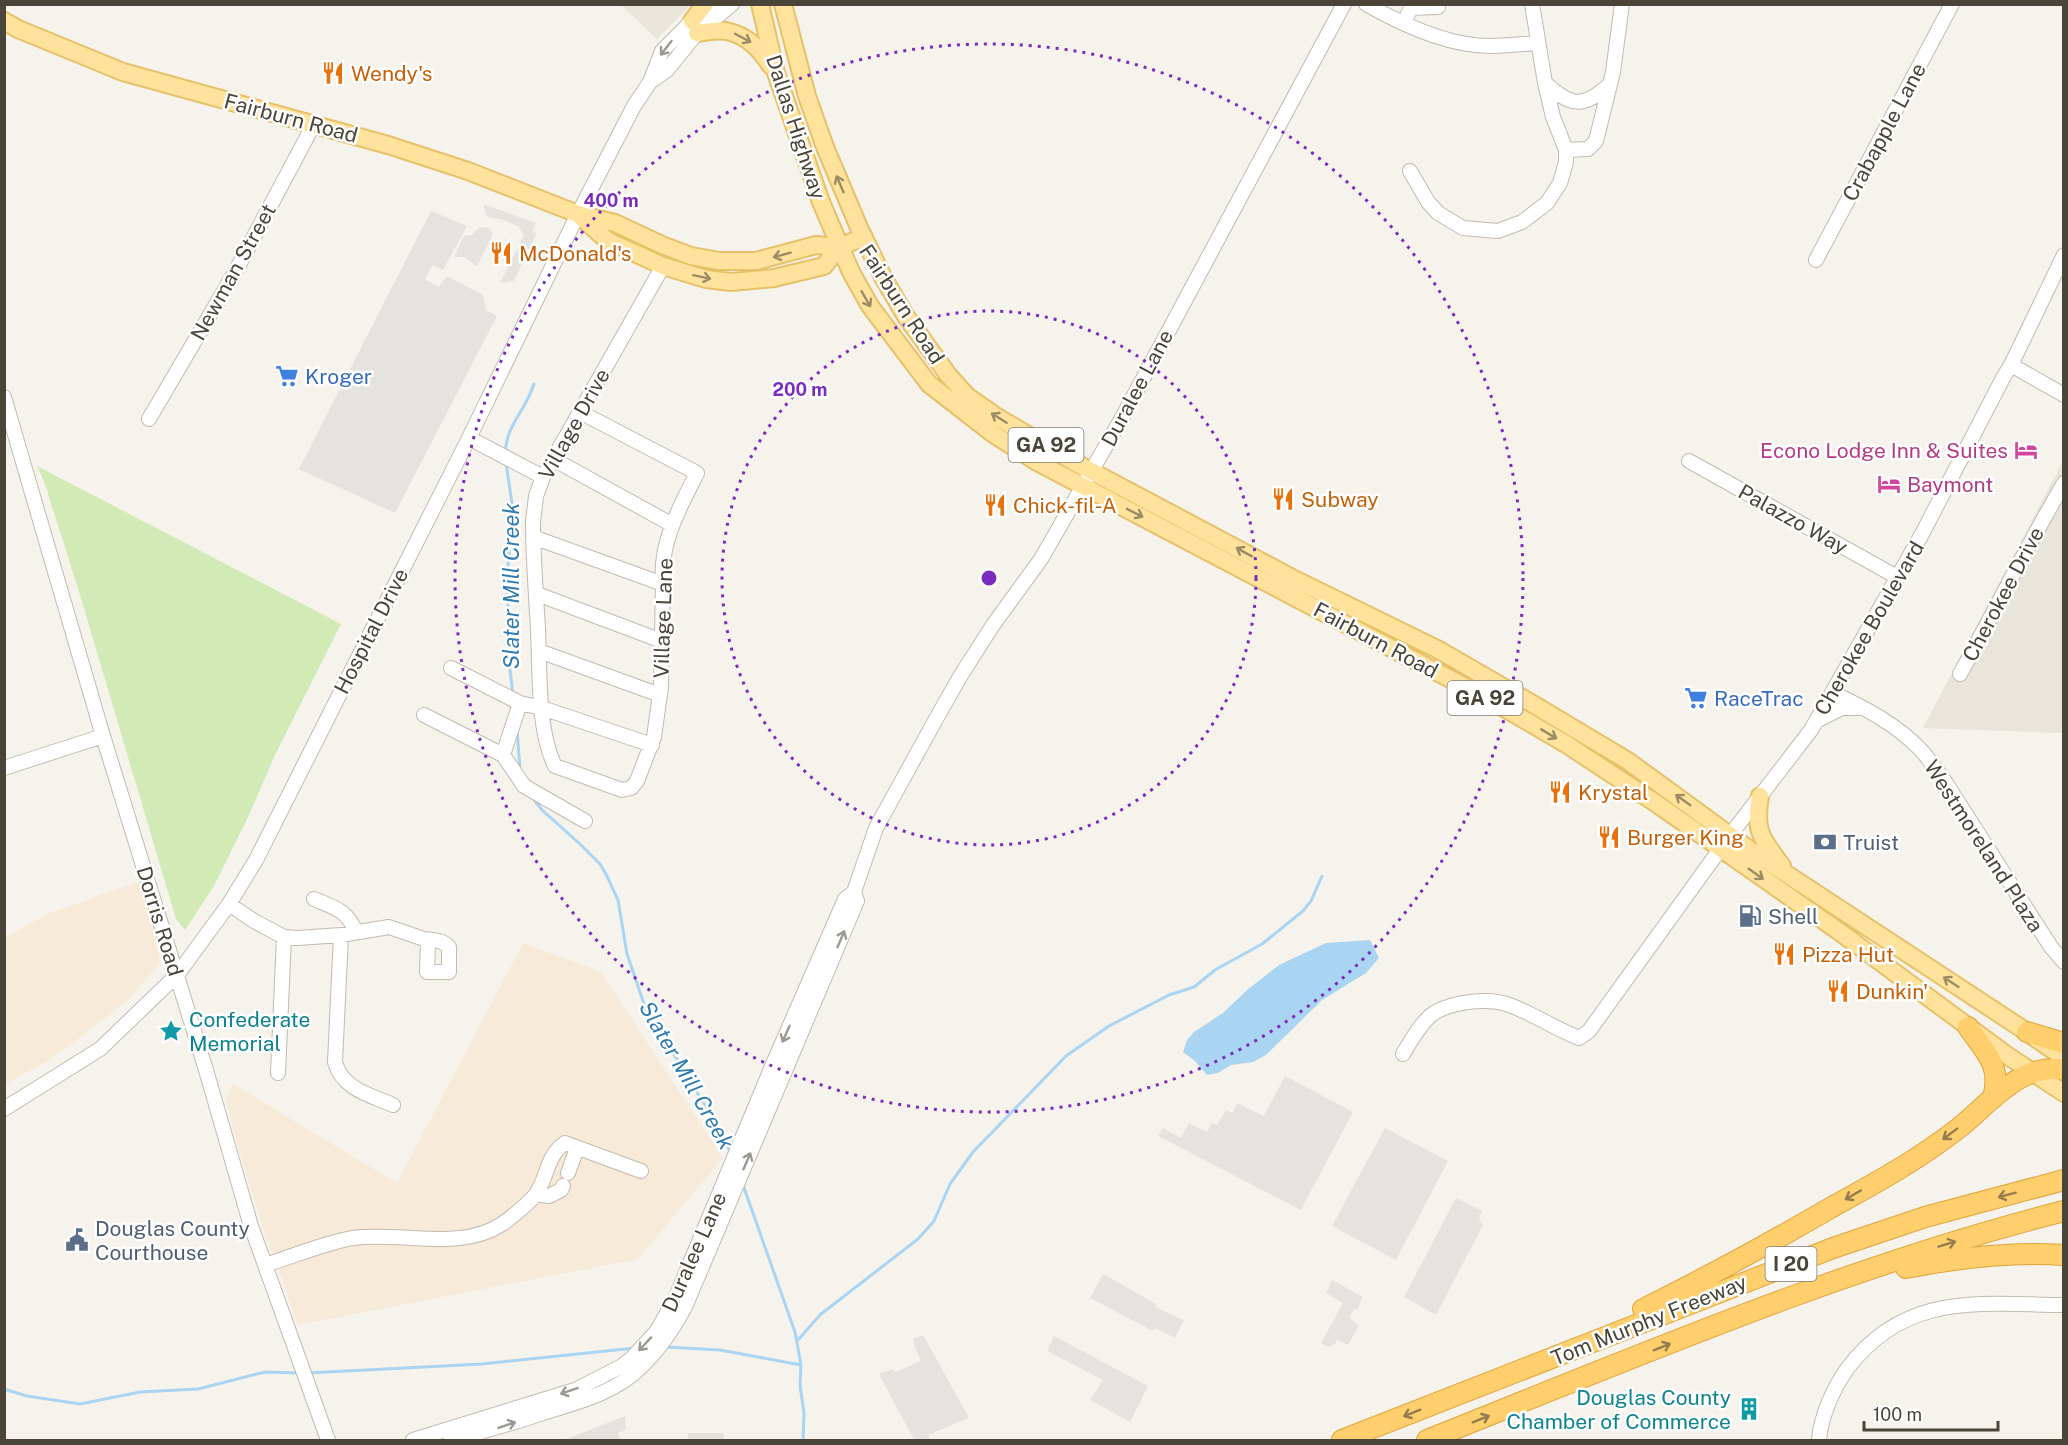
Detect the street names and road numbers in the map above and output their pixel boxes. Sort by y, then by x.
street label: Dallas Highway [761,52,831,202]
street label: Crabapple Lane [1837,59,1931,205]
street label: Fairburn Road [221,88,361,148]
street label: Newman Street [185,199,281,345]
street label: Fairburn Road [854,240,950,368]
street label: Duralee Lane [1096,325,1178,451]
street label: Village Drive [533,364,615,484]
road number: GA 92 [1008,428,1084,462]
street label: Palazzo Way [1734,479,1852,559]
street label: Cherokee Drive [1957,522,2049,666]
street label: Cherokee Boulevard [1809,537,1929,719]
street label: Village Lane [648,557,678,679]
street label: Hospital Drive [329,564,413,698]
street label: Fairburn Road [1309,597,1443,683]
road number: GA 92 [1448,681,1522,715]
street label: Westmoreland Plaza [1919,755,2049,937]
street label: Dorris Road [131,863,189,979]
street label: Duralee Lane [656,1188,732,1316]
road number: I 20 [1766,1247,1816,1281]
street label: Tom Murphy Freeway [1548,1269,1750,1371]

